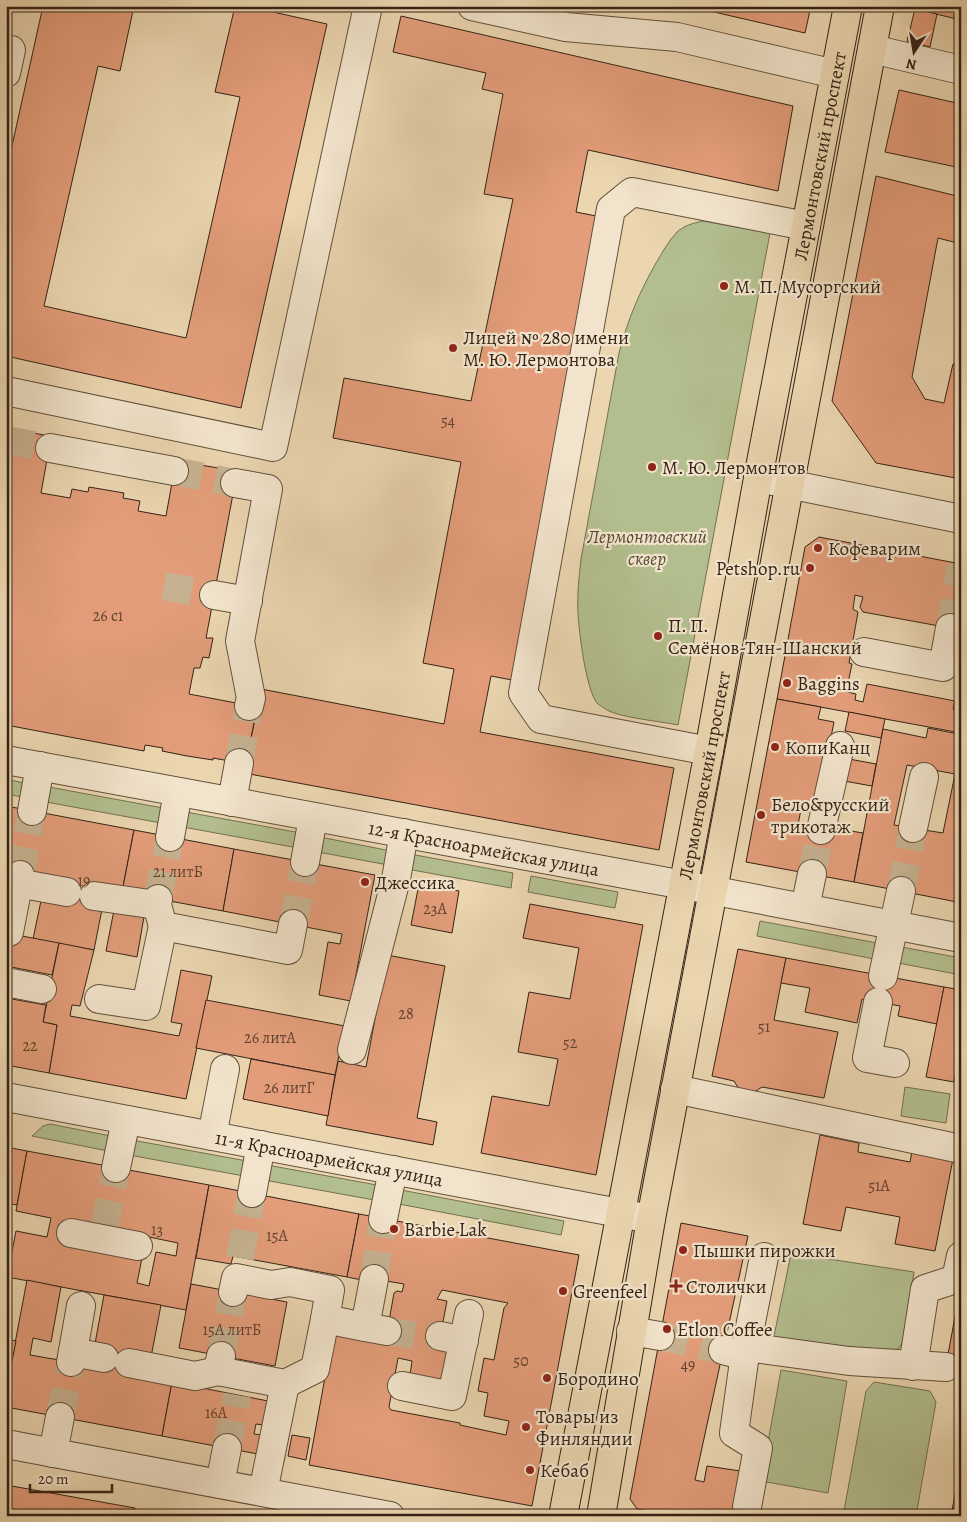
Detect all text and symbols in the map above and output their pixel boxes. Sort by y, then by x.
north arrow [890,28,940,78]
street label: Лермонтовский проспект [788,49,853,263]
text: N [904,54,918,75]
place label: М. П. Мусоргский [734,274,881,300]
marker: М. П. Мусоргский [718,280,730,292]
place label: Лицей № 280 имени М. Ю. Лермонтова [463,325,629,373]
marker: Лицей № 280 имени М. Ю. Лермонтова [447,342,459,354]
house number: 54 [441,410,455,432]
place label: М. Ю. Лермонтов [662,455,806,481]
marker: М. Ю. Лермонтов [646,461,658,473]
park label: Лермонтовский сквер [586,524,707,572]
place label: Кофеварим [828,536,921,562]
marker: Кофеварим [812,542,824,554]
place label: Petshop.ru [716,556,801,582]
marker: Petshop.ru [804,562,816,574]
house number: 26 с1 [93,605,124,627]
place label: П. П. Семёнов-Тян-Шанский [668,613,862,661]
marker: П. П. Семёнов-Тян-Шанский [652,630,664,642]
street label: Лермонтовский проспект [673,669,737,882]
place label: Baggins [797,671,860,697]
marker: Baggins [781,677,793,689]
place label: КопиКанц [785,735,870,761]
marker: КопиКанц [769,741,781,753]
place label: Бело&русский трикотаж [771,792,890,840]
marker: Бело&русский трикотаж [755,809,767,821]
street label: 12-я Красноармейская улица [366,815,601,883]
house number: 21 литБ [153,861,203,883]
house number: 19 [78,870,90,892]
place label: Джессика [375,870,455,896]
marker: Джессика [359,876,371,888]
house number: 23А [423,898,447,920]
house number: 28 [398,1003,414,1025]
house number: 51 [758,1016,771,1038]
house number: 26 литА [244,1027,297,1049]
house number: 52 [563,1032,578,1054]
house number: 22 [22,1035,38,1057]
house number: 26 литГ [264,1077,314,1099]
street label: 11-я Красноармейская улица [213,1125,445,1193]
house number: 51А [868,1175,891,1197]
place label: Barbie Lak [404,1217,487,1243]
house number: 13 [151,1219,163,1241]
marker: Barbie Lak [388,1223,400,1235]
house number: 15А [266,1225,289,1247]
place label: Пышки пирожки [693,1238,836,1264]
marker: Пышки пирожки [677,1244,689,1256]
place label: Столички [686,1274,767,1300]
place label: Greenfeel [573,1279,648,1305]
marker: Столички [670,1280,682,1292]
marker: Greenfeel [557,1285,569,1297]
place label: Etlon Coffee [677,1317,772,1343]
house number: 15А литБ [203,1319,261,1341]
marker: Etlon Coffee [661,1323,673,1335]
house number: 50 [513,1350,529,1372]
house number: 49 [681,1354,695,1376]
place label: Бородино [557,1366,639,1392]
marker: Бородино [541,1372,553,1384]
house number: 16А [205,1402,228,1424]
place label: Товары из Финляндии [536,1404,633,1452]
marker: Товары из Финляндии [520,1421,532,1433]
place label: Кебаб [540,1458,589,1484]
scale bar [30,1462,112,1494]
marker: Кебаб [524,1464,536,1476]
text: 20 m [38,1469,69,1489]

